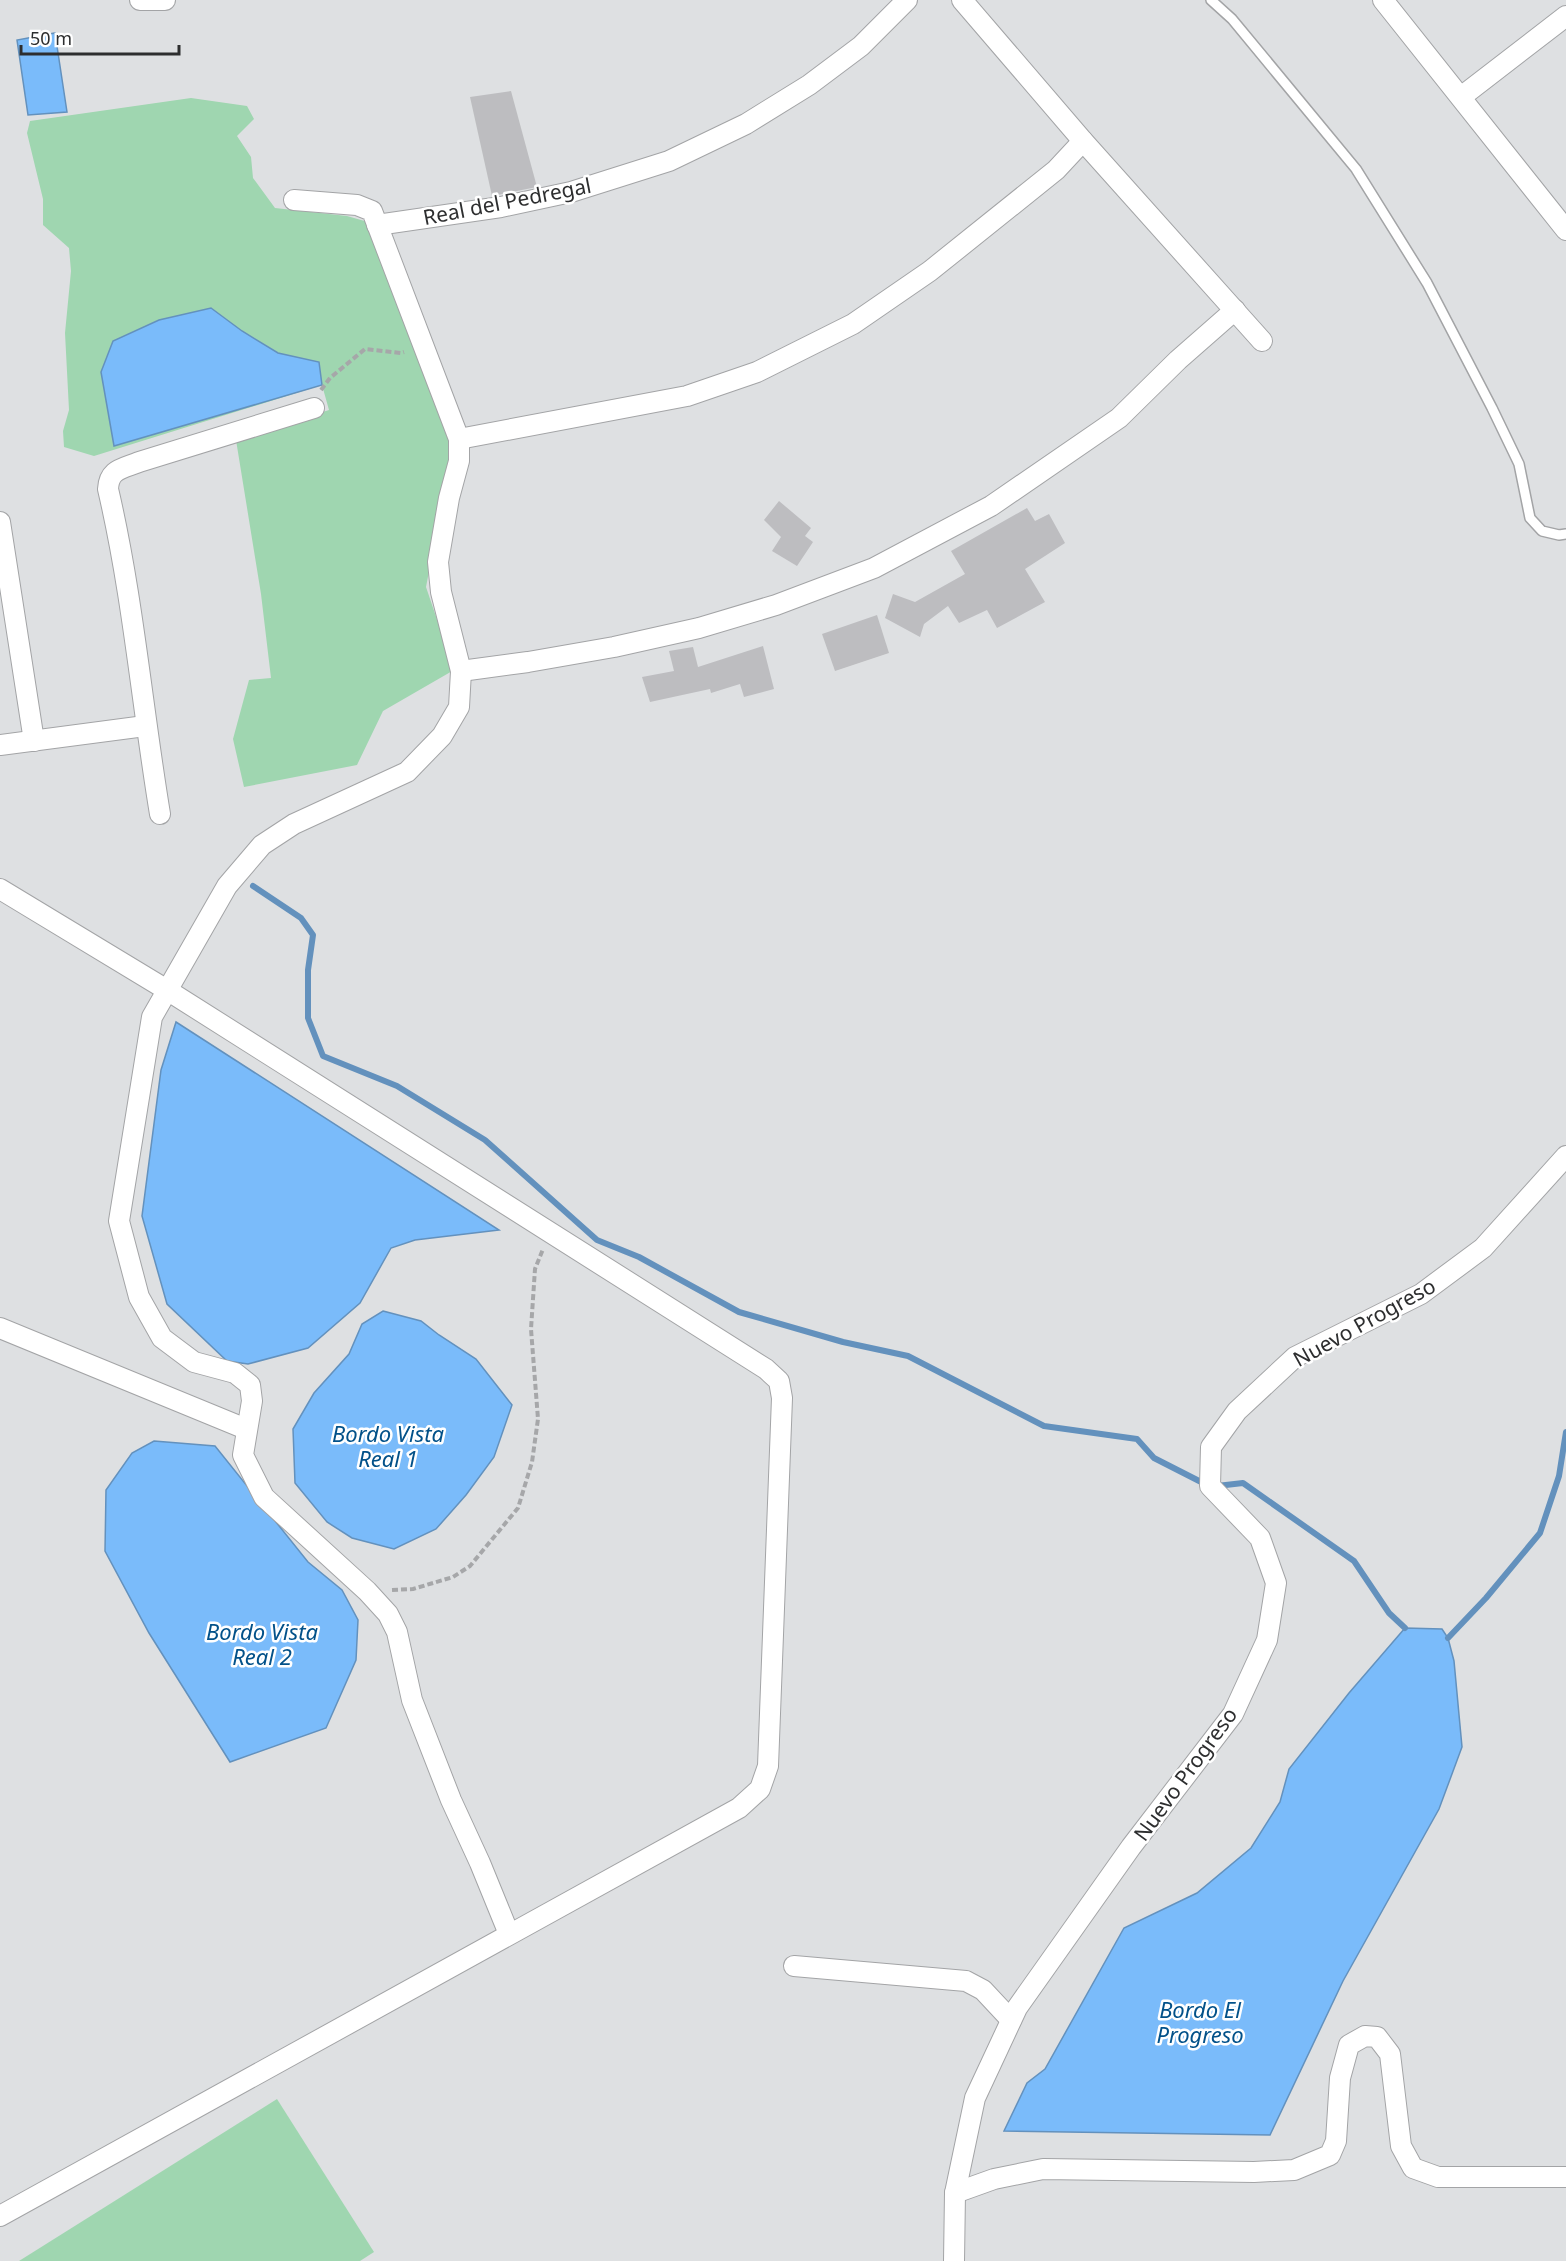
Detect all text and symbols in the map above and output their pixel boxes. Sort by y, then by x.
scale bar [21,18,178,56]
text: 50 m [30,26,72,50]
street label: Real del Pedregal [420,171,594,231]
street label: Nuevo Progreso [1288,1271,1440,1373]
water label: Bordo Vista Real 1 [332,1418,444,1473]
water label: Bordo Vista Real 2 [206,1616,318,1671]
street label: Nuevo Progreso [1127,1702,1243,1846]
water label: Bordo El Progreso [1156,1994,1244,2049]

